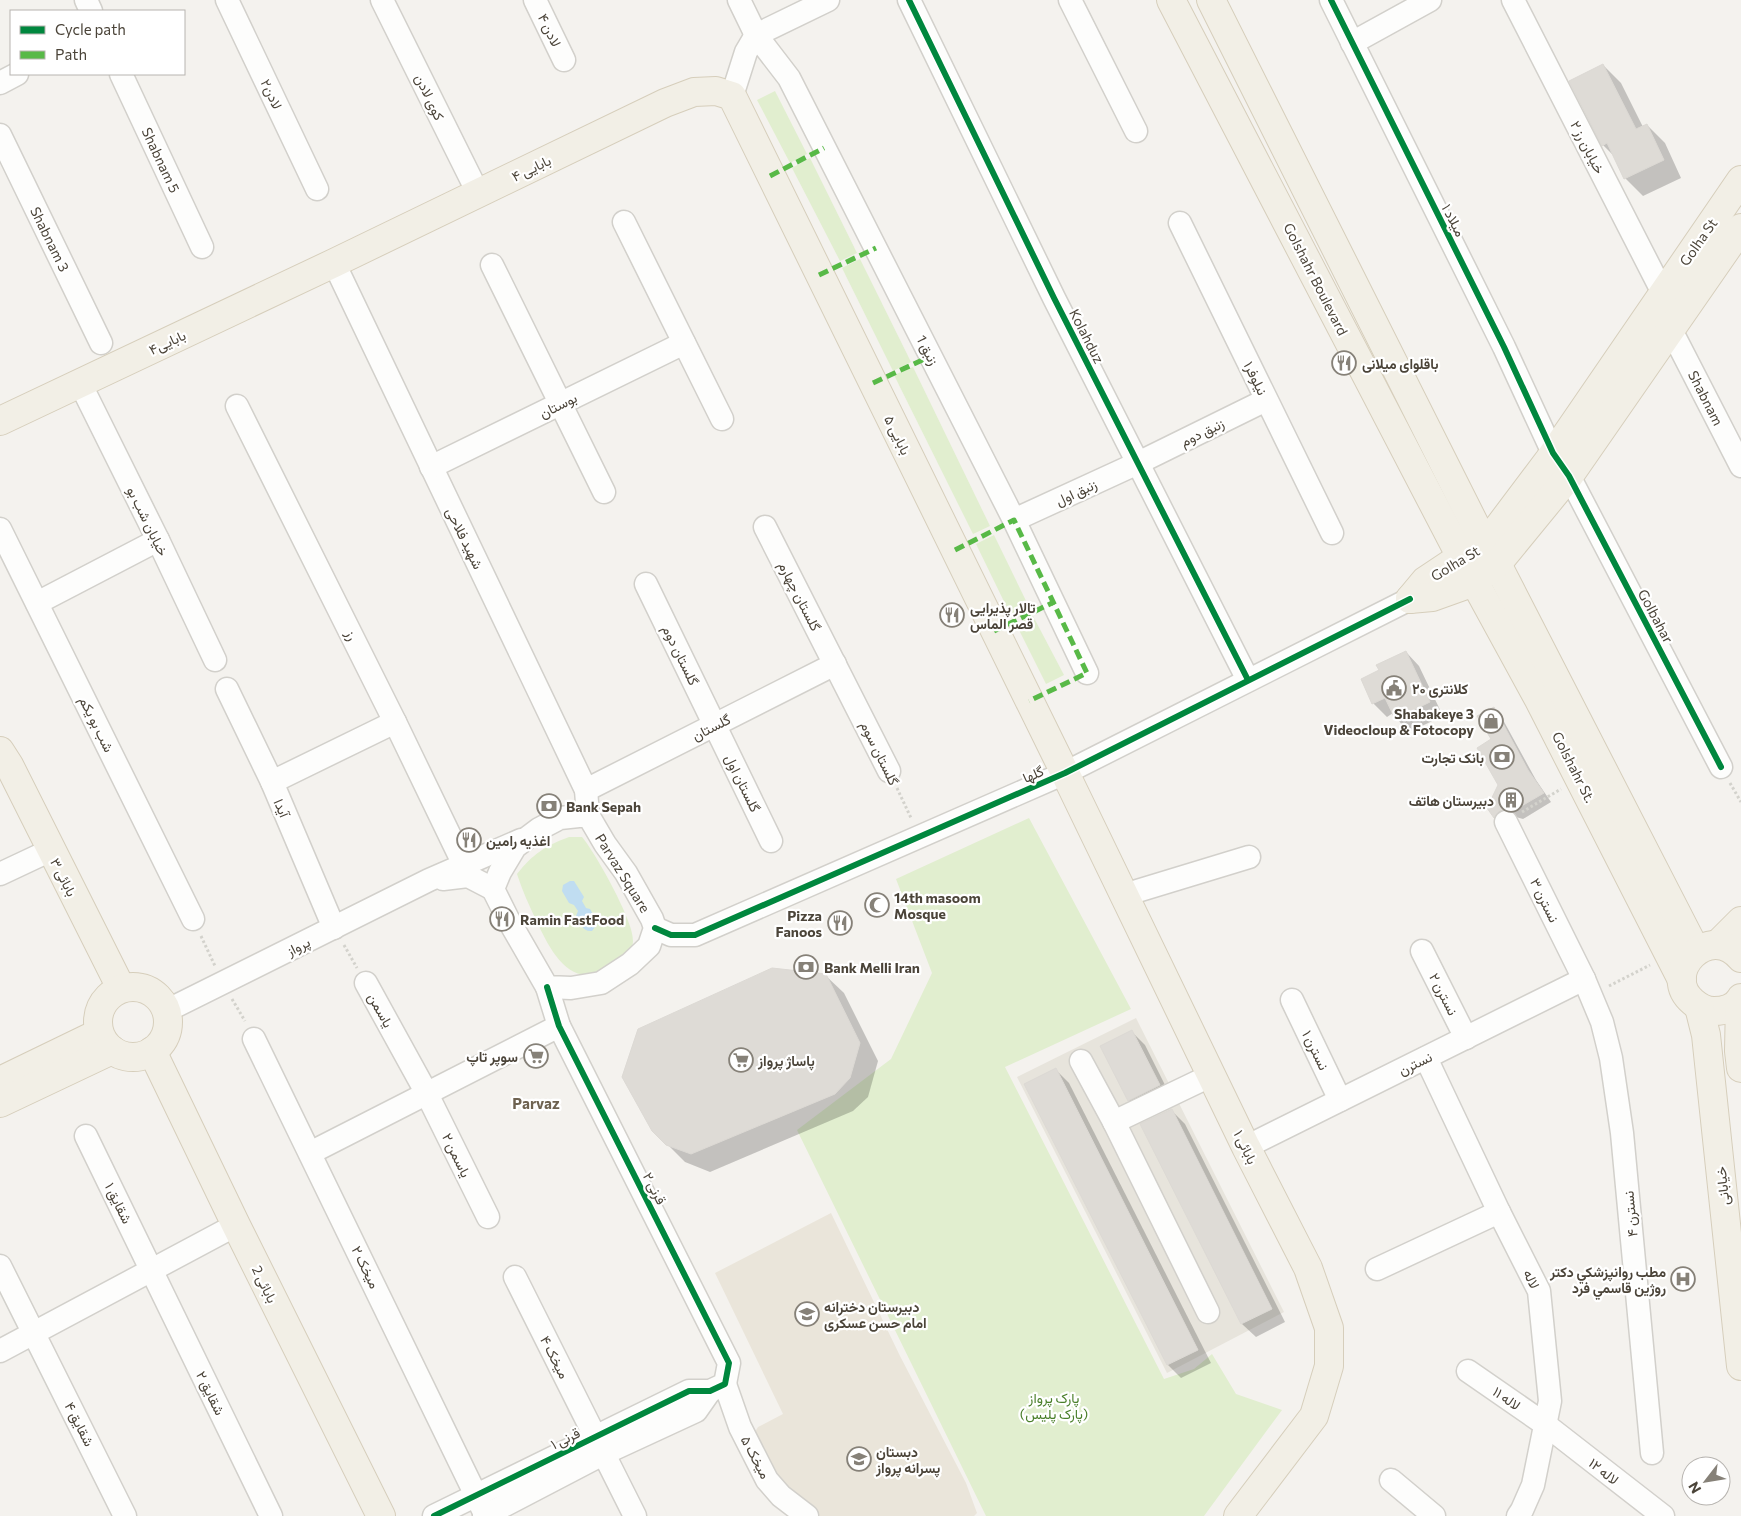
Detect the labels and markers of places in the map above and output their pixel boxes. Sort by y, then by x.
restaurant icon: باقلوای میلانی [1331,350,1357,376]
place label: باقلوای میلانی [1362,355,1438,373]
place label: تالار پذیرایی قصر الماس [970,599,1036,633]
restaurant icon: تالار پذیرایی قصر الماس [939,602,965,628]
public building icon: کلانتری ۲۰ [1381,675,1407,701]
place label: کلانتری ۲۰ [1412,680,1468,698]
place label: Shabakeye 3 Videocloup & Fotocopy [1324,705,1474,738]
shop icon: Shabakeye 3 Videocloup & Fotocopy [1478,708,1504,734]
bank icon: بانک تجارت [1489,744,1515,770]
place label: بانک تجارت [1421,749,1484,767]
building icon: دبیرستان هاتف [1498,787,1524,813]
place label: دبیرستان هاتف [1409,792,1494,810]
bank icon: Bank Sepah [536,793,562,819]
place label: Bank Sepah [566,798,641,815]
restaurant icon: اغذیه رامین [456,827,482,853]
place label: اغذیه رامین [486,832,550,850]
place label: 14th masoom Mosque [894,889,981,922]
mosque icon: 14th masoom Mosque [864,892,890,918]
restaurant icon: Ramin FastFood [489,906,515,932]
place label: Pizza Fanoos [776,907,822,940]
restaurant icon: Pizza Fanoos [827,910,853,936]
place label: Ramin FastFood [520,911,624,928]
bank icon: Bank Melli Iran [793,954,819,980]
place label: Bank Melli Iran [824,959,920,976]
supermarket icon: سوپر تاپ [523,1043,549,1069]
supermarket icon: پاساژ پرواز [728,1047,754,1073]
place label: سوپر تاپ [466,1048,518,1067]
place label: پاساژ پرواز [757,1052,815,1071]
place label: مطب روانپزشكي دكتر روژين قاسمي فرد [1549,1263,1666,1300]
hospital icon: مطب روانپزشكي دكتر روژين قاسمي فرد [1670,1266,1696,1292]
place label: دبیرستان دخترانه امام حسن عسکری [824,1298,927,1332]
school or university icon: دبیرستان دخترانه امام حسن عسکری [794,1301,820,1327]
place label: دبستان پسرانه پرواز [875,1443,940,1478]
school or university icon: دبستان پسرانه پرواز [846,1446,872,1472]

